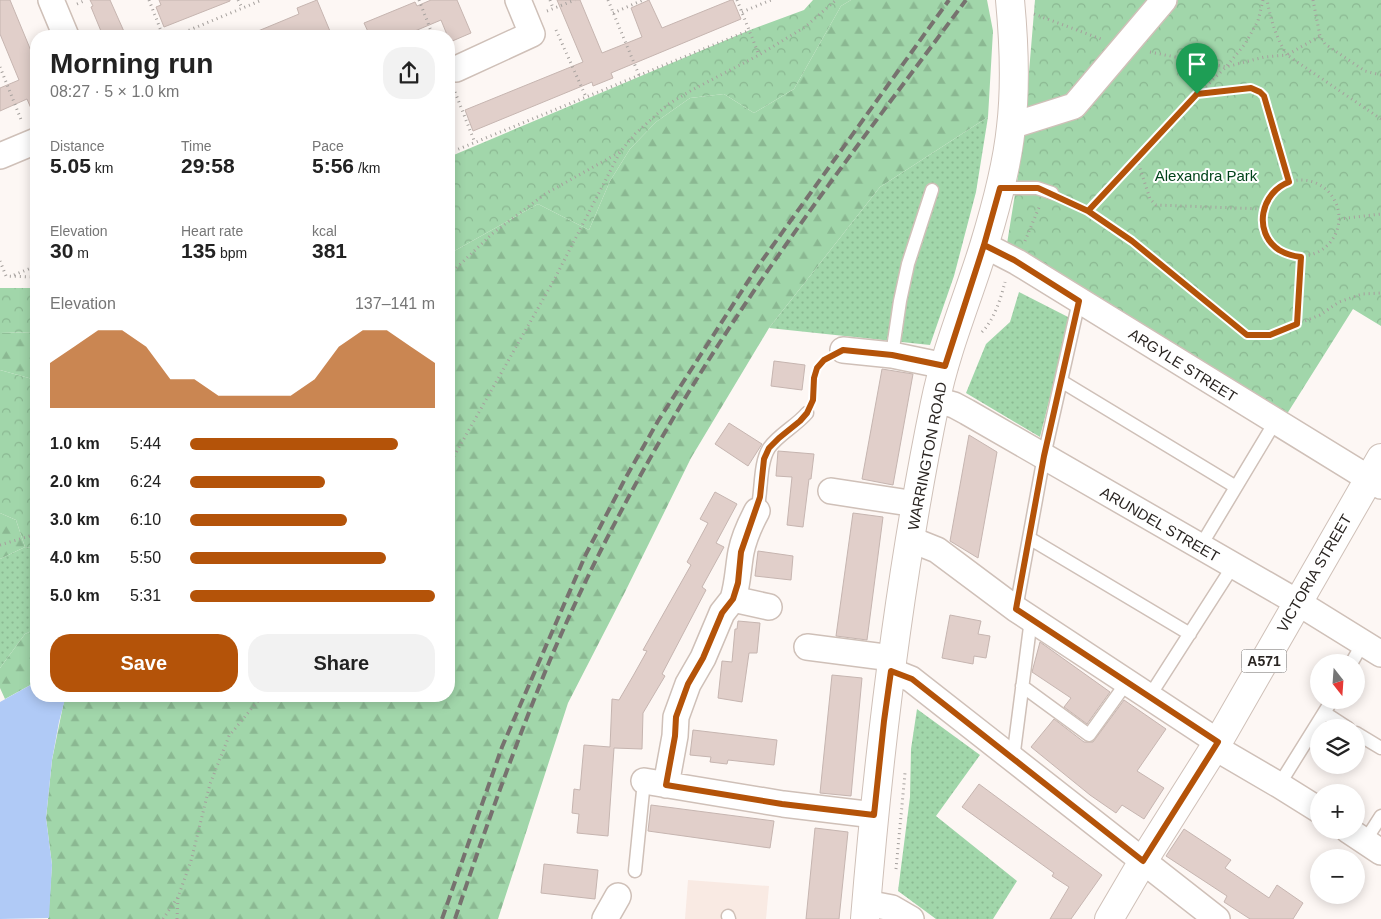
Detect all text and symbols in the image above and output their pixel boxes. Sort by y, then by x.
pin [1176,43,1218,94]
button: share [383,47,435,99]
text: Morning run [50,48,213,79]
icon: arrive [1183,50,1211,78]
text: 08:27 · 5 × 1.0 km [50,83,179,100]
text: Distance [50,138,104,154]
text: Time [181,138,212,154]
text: Pace [312,138,344,154]
text: 5.05 [50,154,91,177]
text: 29:58 [181,154,235,177]
text: 5:56 [312,154,354,177]
text: km [91,160,113,176]
text: /km [354,160,380,176]
park label: Alexandra Park [1155,167,1258,184]
text: Elevation [50,223,108,239]
text: Heart rate [181,223,243,239]
text: kcal [312,223,337,239]
text: 30 [50,239,73,262]
text: 135 [181,239,216,262]
text: 381 [312,239,347,262]
text: m [73,245,89,261]
text: bpm [216,245,247,261]
text: Elevation [50,295,116,312]
text: 137–141 m [355,295,435,312]
street label: ARGYLE STREET [1126,325,1240,405]
street label: WARRINGTON ROAD [904,380,950,532]
text: 1.0 km [50,435,100,452]
text: 5:44 [130,435,161,452]
text: 2.0 km [50,473,100,490]
text: 6:24 [130,473,161,490]
street label: ARUNDEL STREET [1098,483,1222,565]
text: 3.0 km [50,511,100,528]
text: 6:10 [130,511,161,528]
street label: VICTORIA STREET [1273,511,1355,635]
text: 4.0 km [50,549,100,566]
text: 5:50 [130,549,161,566]
text: 5.0 km [50,587,100,604]
text: 5:31 [130,587,161,604]
button: Save [50,634,238,692]
button: Share [248,634,435,692]
road number: A571 [1242,649,1286,672]
north arrow [1310,654,1365,709]
map controls [1310,654,1365,904]
button: layers [1310,719,1365,774]
button: + [1310,784,1365,839]
button: − [1310,849,1365,904]

